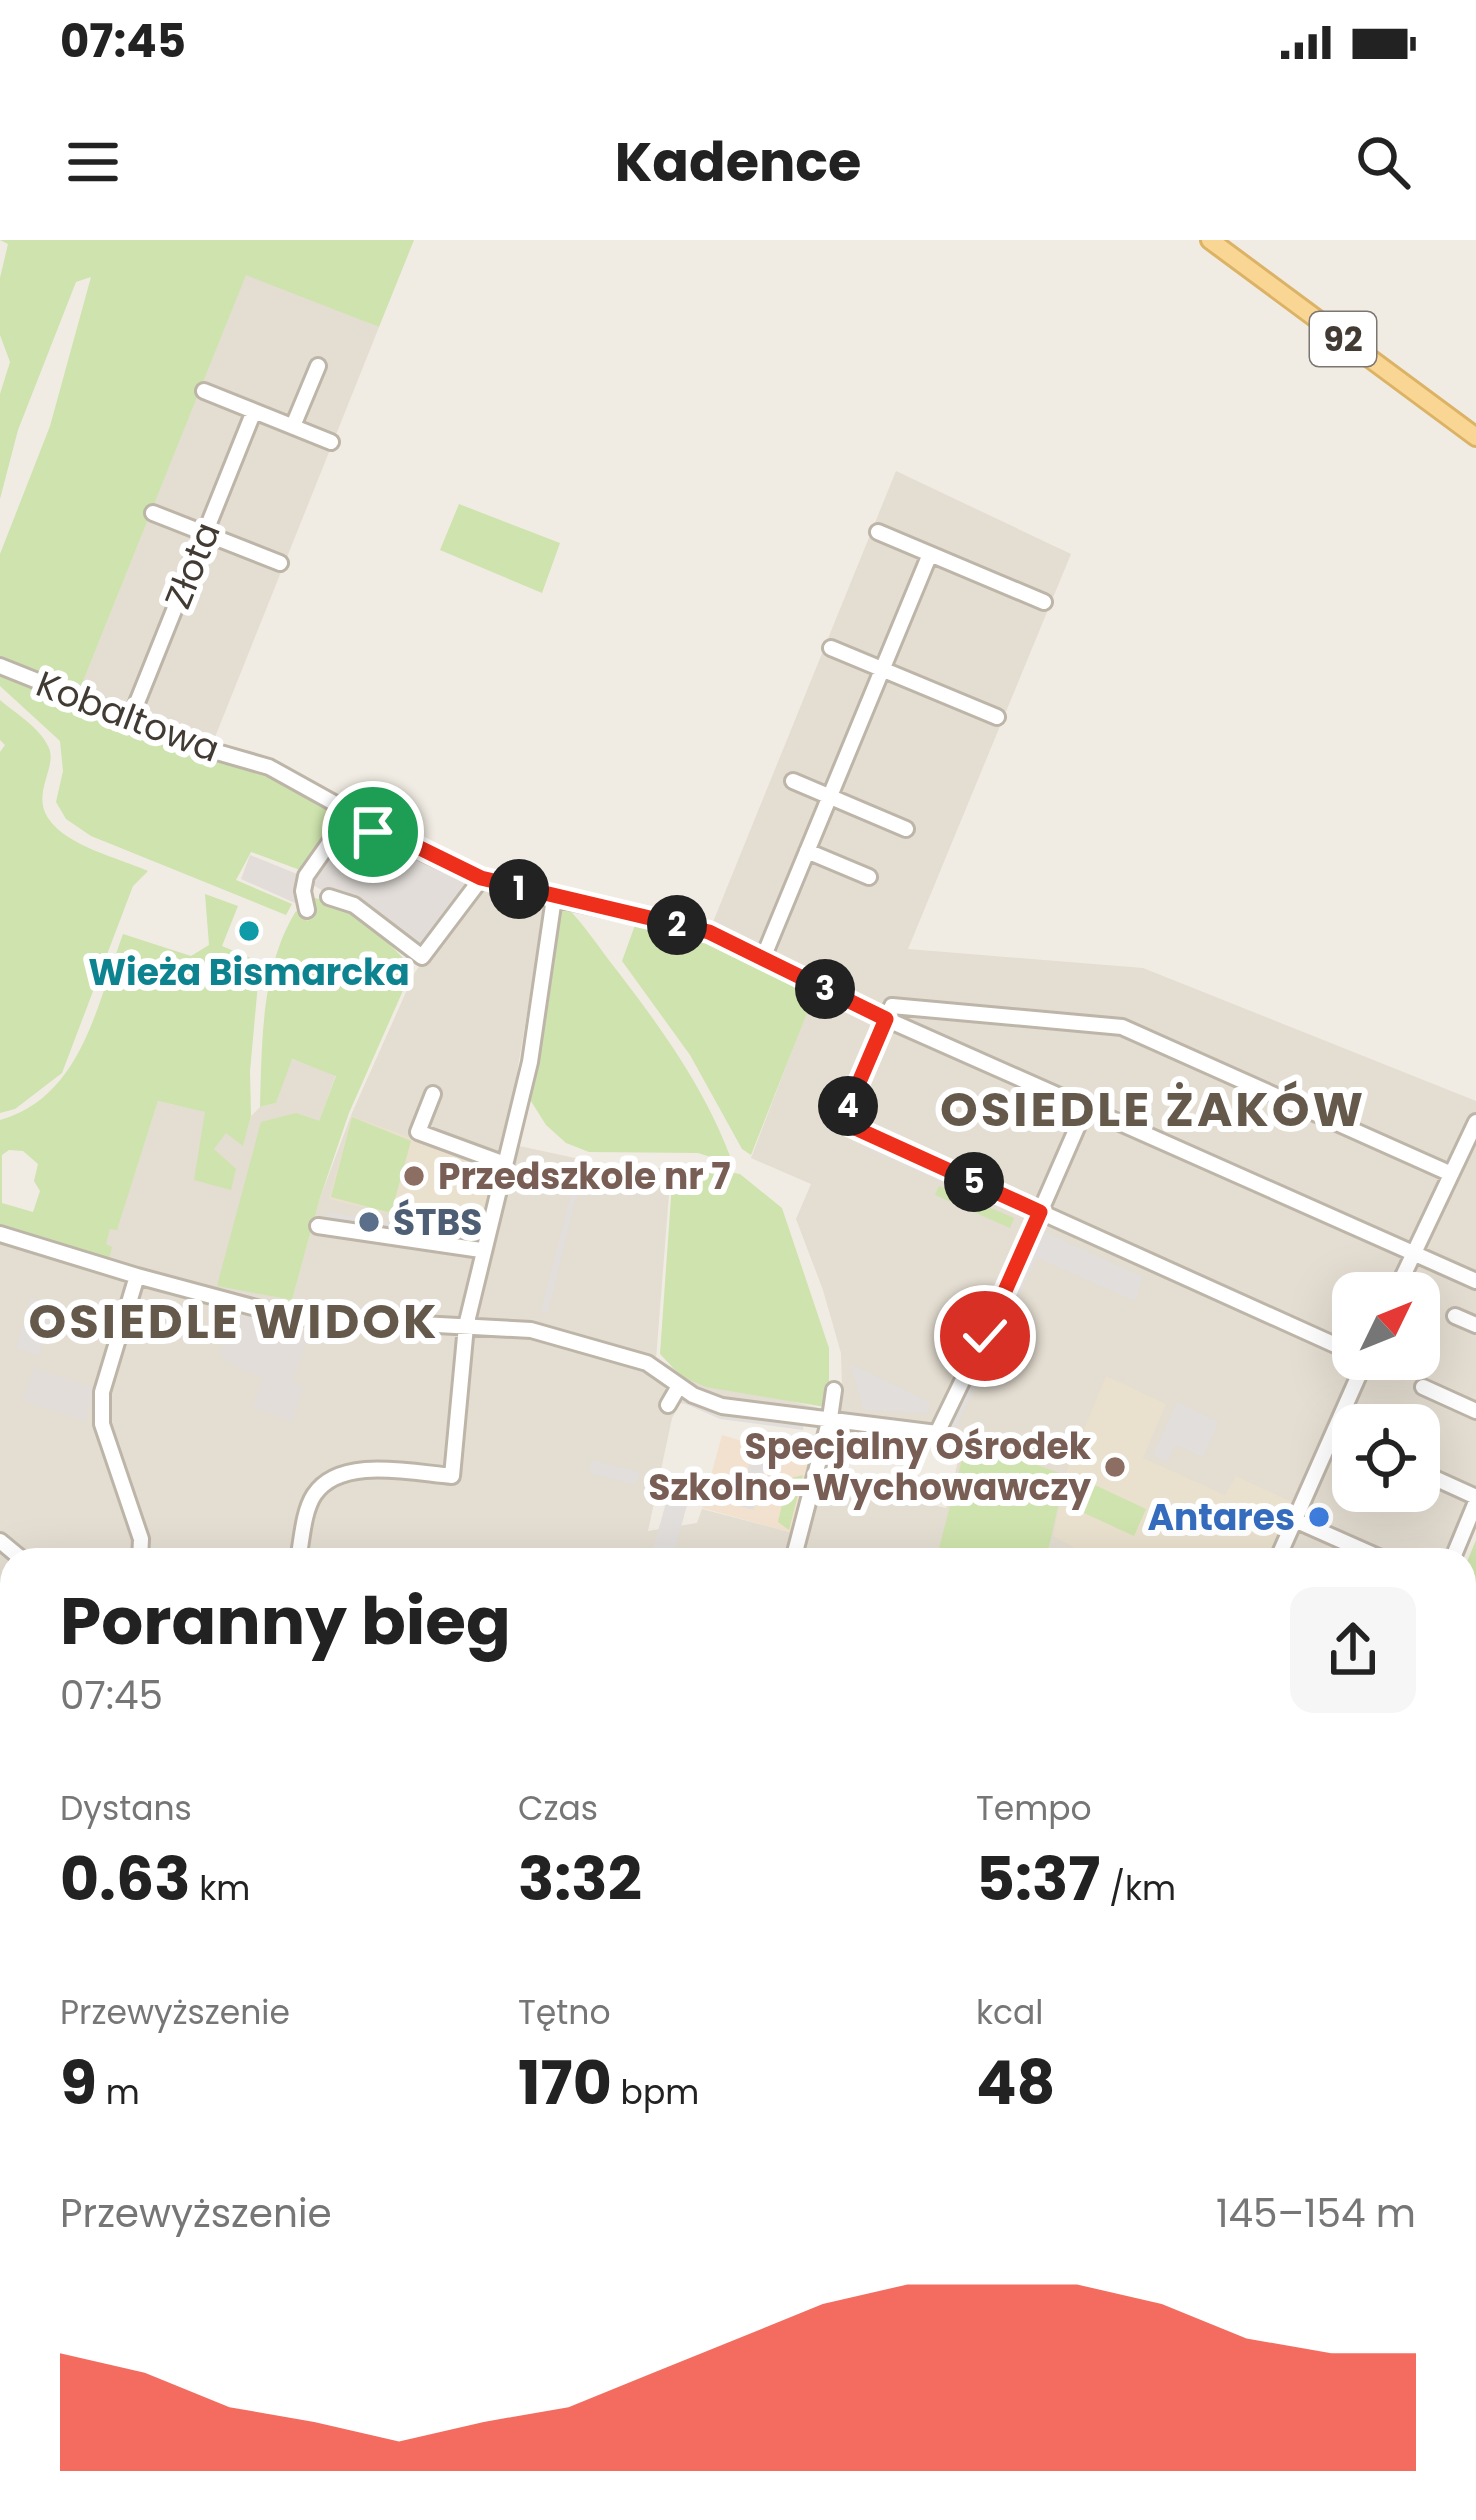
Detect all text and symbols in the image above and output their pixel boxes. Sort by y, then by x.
text: 07:45 [60,10,186,73]
text: Kadence [615,124,861,200]
icon: menu [60,129,126,195]
icon: search [1350,129,1416,195]
road number: 92 [1310,312,1376,366]
street label: Złota [152,514,233,616]
street label: Kobaltowa [29,658,227,775]
pin [322,781,424,883]
icon: arrive [340,799,406,865]
pin: 1 [489,859,549,919]
text: 1 [513,865,525,912]
pin: 2 [647,895,707,955]
text: 2 [668,901,686,948]
marker: Wieża Bismarcka [236,918,262,944]
place label: Wieża Bismarcka [88,947,410,998]
pin: 3 [795,959,855,1019]
text: 3 [815,965,835,1012]
pin: 4 [818,1076,878,1136]
district label: OSIEDLE ŻAKÓW [940,1076,1366,1143]
text: 4 [837,1082,859,1129]
place label: Przedszkole nr 7 [438,1151,730,1202]
pin: 5 [944,1152,1004,1212]
text: 5 [963,1158,985,1205]
marker: Przedszkole nr 7 [401,1163,427,1189]
place label: ŚTBS [393,1197,482,1248]
marker: ŚTBS [356,1209,382,1235]
north arrow [1332,1272,1440,1380]
map controls [1332,1272,1440,1512]
pin [934,1285,1036,1387]
district label: OSIEDLE WIDOK [28,1288,440,1355]
icon: check [952,1303,1018,1369]
button: locate [1332,1404,1440,1512]
place label: Specjalny Ośrodek Szkolno-Wychowawczy [648,1421,1092,1513]
marker: Specjalny Ośrodek Szkolno-Wychowawczy [1102,1454,1128,1480]
place label: Antares [1147,1492,1295,1543]
marker: Antares [1306,1504,1332,1530]
text: Poranny bieg [60,1575,511,1667]
button: share [1290,1587,1416,1713]
text: 07:45 [60,1668,163,1723]
text: Dystans [60,1785,192,1832]
text: Czas [518,1785,598,1832]
text: Tempo [976,1785,1092,1832]
text: 0.63 [60,1837,191,1921]
text: 3:32 [518,1837,642,1921]
text: 5:37 [976,1837,1100,1921]
text: km [191,1865,250,1912]
text: /km [1100,1865,1176,1912]
text: Przewyższenie [60,1989,290,2036]
text: Tętno [518,1989,611,2036]
text: kcal [976,1989,1043,2036]
text: 9 [60,2041,97,2125]
text: 170 [518,2041,612,2125]
text: 48 [976,2041,1056,2125]
text: m [97,2069,140,2116]
text: bpm [612,2069,699,2116]
text: Przewyższenie [60,2186,332,2241]
text: 145–154 m [1216,2186,1416,2241]

